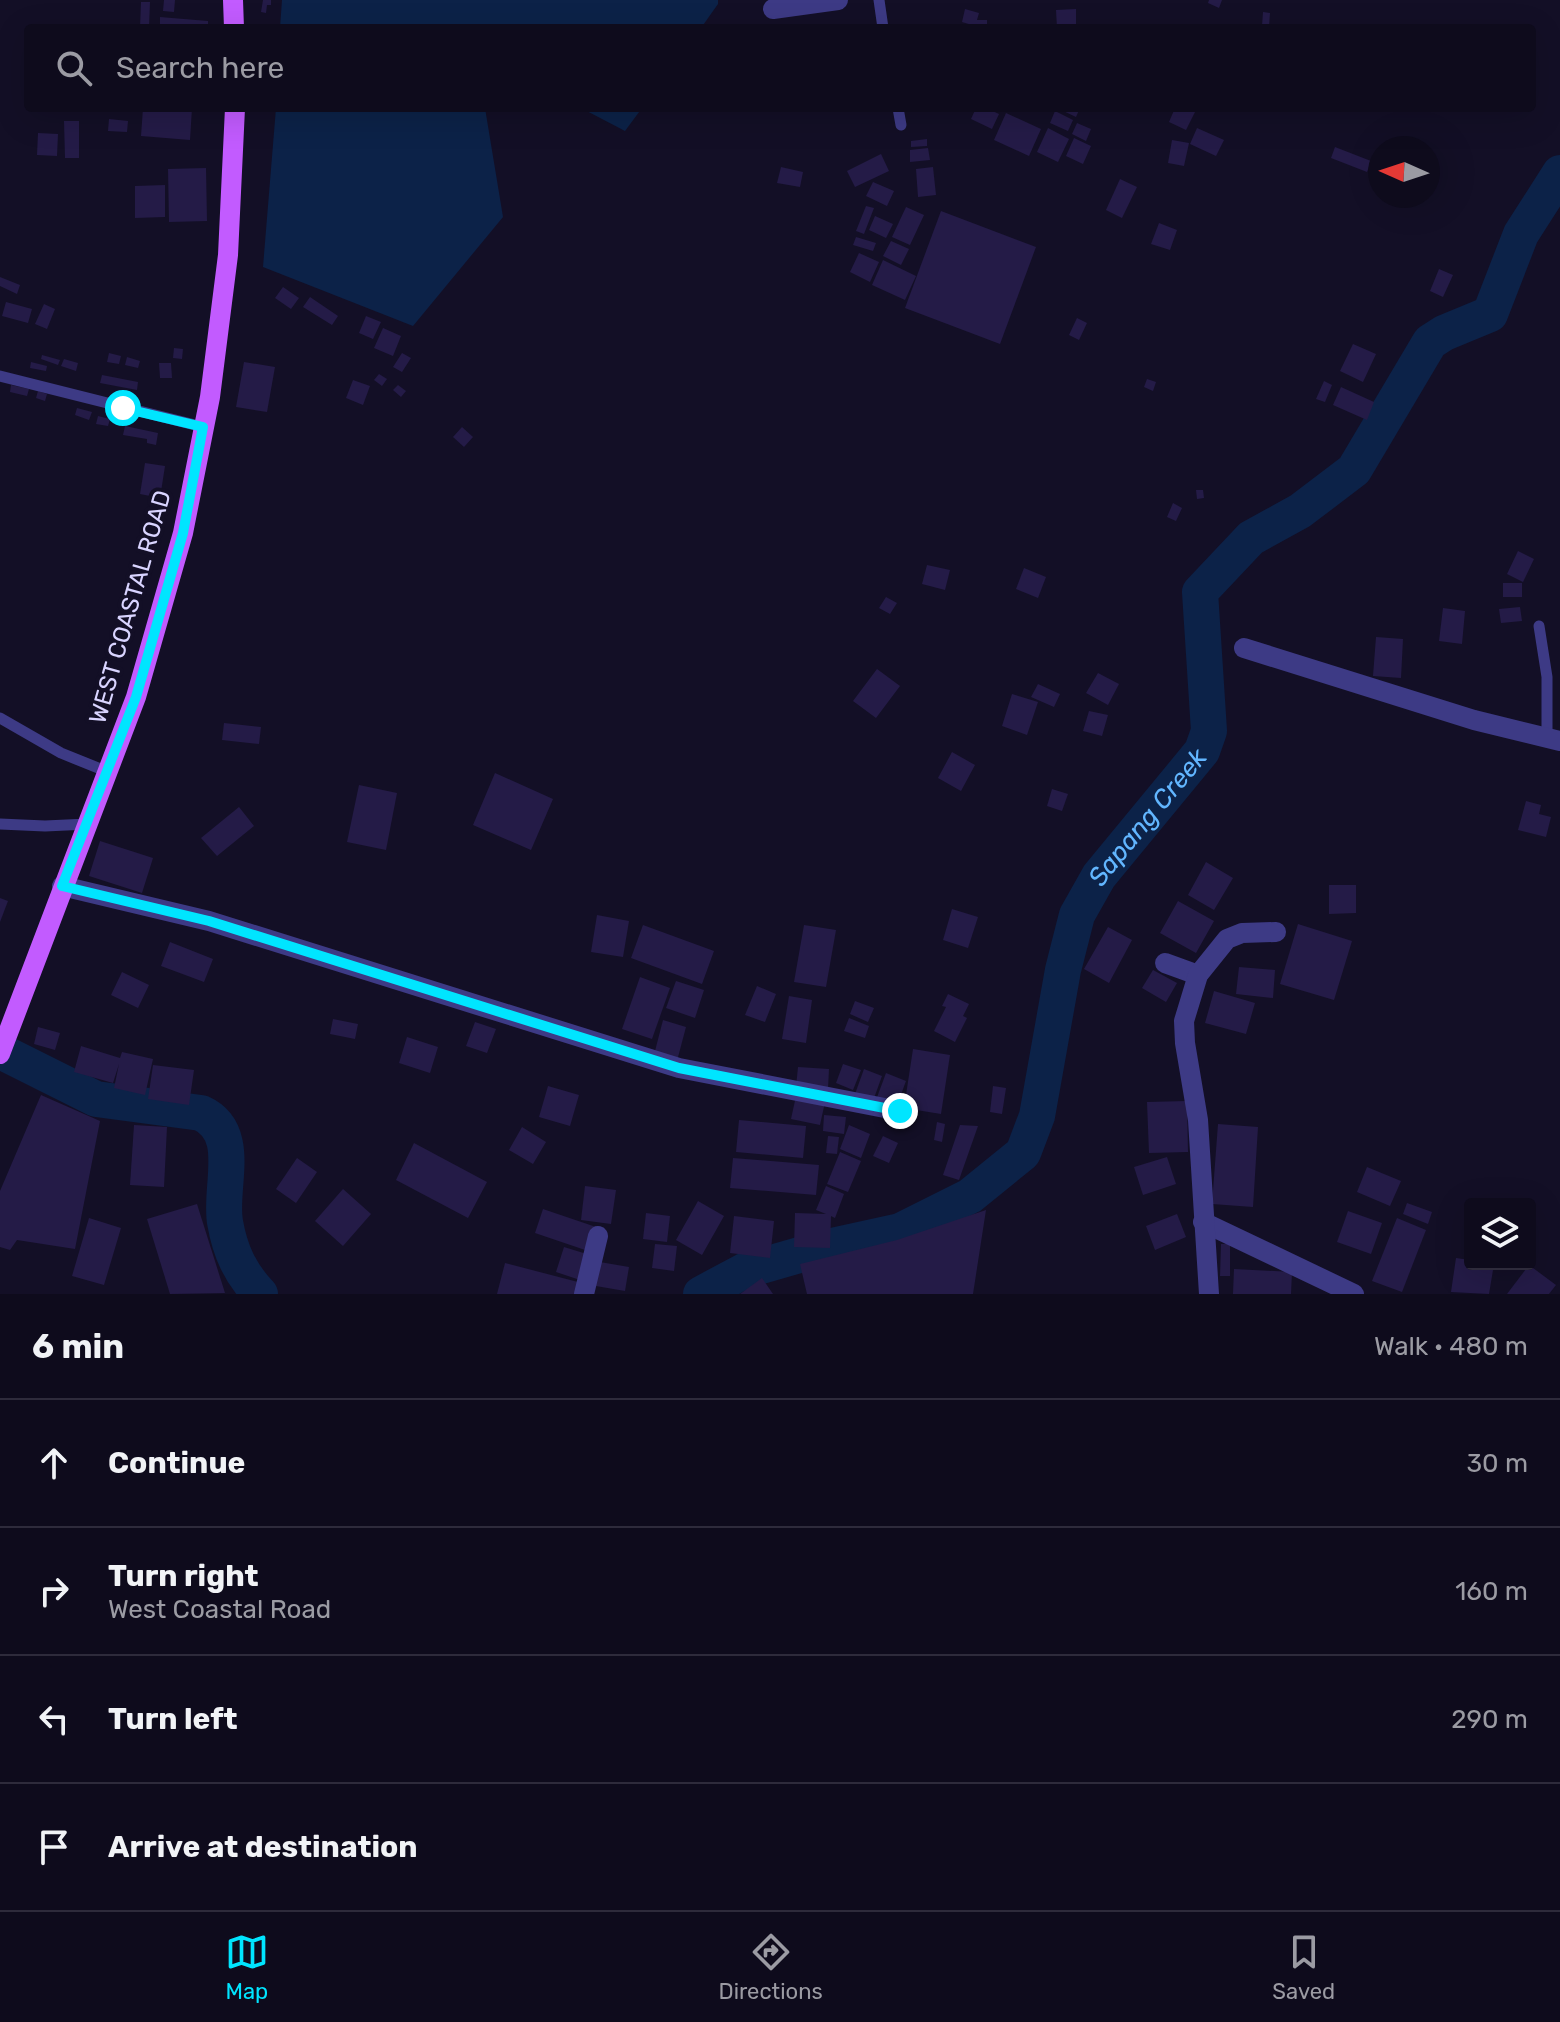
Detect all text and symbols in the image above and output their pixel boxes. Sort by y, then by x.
search box [24,24,1536,112]
icon: search [52,46,96,90]
text: Search here [116,50,284,86]
north arrow [1368,136,1440,208]
route start [105,390,141,426]
street label: WEST COASTAL ROAD [83,487,177,727]
water label: Sapang Creek [1081,742,1214,891]
route end [882,1093,918,1129]
map controls [1464,1198,1536,1270]
button: layers [1464,1198,1536,1270]
text: 6 min [32,1326,124,1367]
text: Walk · 480 m [1374,1331,1528,1362]
icon: ahead [32,1441,76,1485]
text: Continue [108,1445,245,1481]
text: 30 m [1466,1448,1528,1479]
text: Turn right [108,1558,259,1594]
icon: right [32,1569,76,1613]
text: 160 m [1455,1576,1528,1607]
text: West Coastal Road [108,1594,331,1625]
icon: left [32,1697,76,1741]
text: Turn left [108,1701,238,1737]
text: 290 m [1451,1704,1528,1735]
icon: arrive [32,1825,76,1869]
text: Arrive at destination [108,1829,418,1865]
tab: Map [225,1930,269,2005]
tab: Directions [718,1930,823,2005]
tab: Saved [1272,1930,1335,2005]

